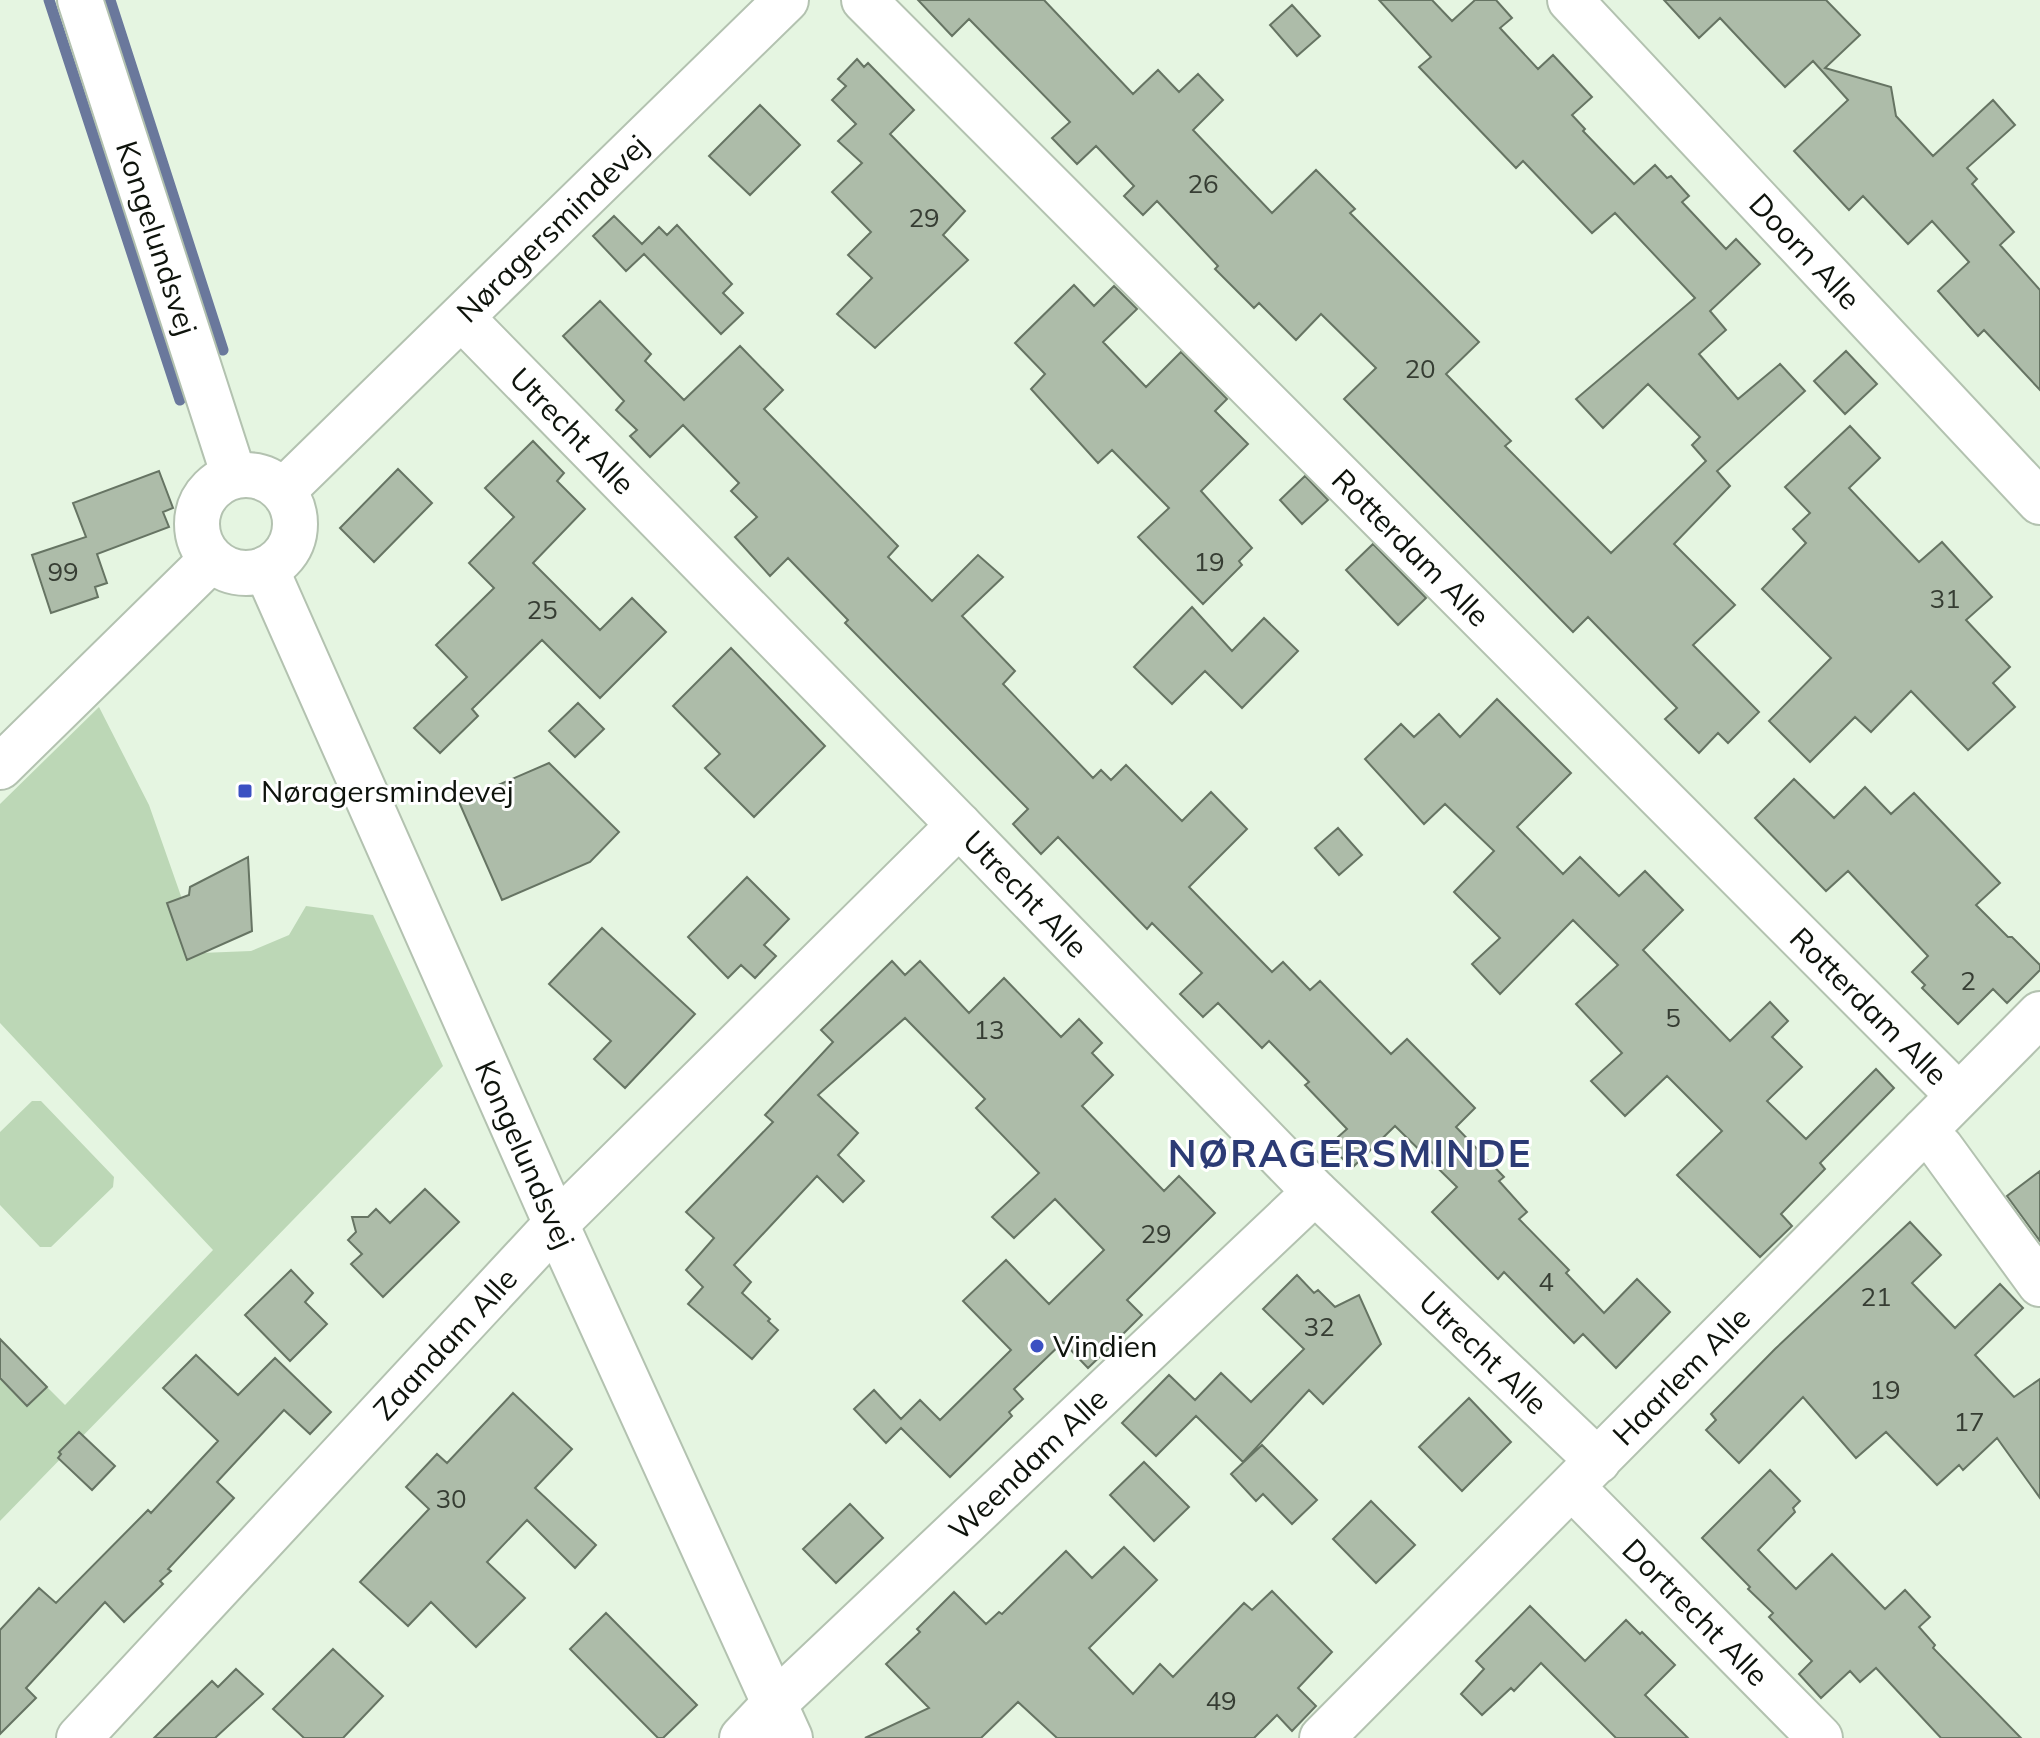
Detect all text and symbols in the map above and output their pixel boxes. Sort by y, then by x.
street label: Nøragersmindevej [448,126,656,330]
street label: Kongelundsvej [108,136,206,340]
house number: 26 [1187,167,1219,200]
street label: Doorn Alle [1741,185,1869,317]
house number: 29 [908,201,940,234]
house number: 20 [1404,352,1436,385]
street label: Utrecht Alle [502,359,643,502]
street label: Rotterdam Alle [1324,461,1498,634]
house number: 19 [1193,545,1225,578]
house number: 99 [47,555,79,588]
house number: 31 [1929,582,1961,615]
house number: 25 [526,593,558,626]
place label: Nøragersmindevej [261,772,514,810]
marker: Nøragersmindevej [236,782,254,800]
street label: Utrecht Alle [956,822,1096,966]
street label: Rotterdam Alle [1782,919,1956,1093]
house number: 2 [1960,964,1976,997]
house number: 5 [1665,1001,1681,1034]
house number: 13 [973,1013,1005,1046]
street label: Kongelundsvej [467,1054,583,1254]
district label: NØRAGERSMINDE [1168,1129,1532,1177]
house number: 29 [1140,1217,1172,1250]
street label: Zaandam Alle [365,1260,525,1428]
house number: 4 [1538,1265,1554,1298]
house number: 21 [1860,1280,1892,1313]
street label: Utrecht Alle [1412,1282,1556,1422]
street label: Haarlem Alle [1604,1299,1758,1453]
house number: 32 [1303,1310,1335,1343]
place label: Vindien [1053,1327,1158,1365]
marker: Vindien [1028,1337,1046,1355]
house number: 19 [1869,1373,1901,1406]
street label: Weendam Alle [940,1380,1115,1548]
house number: 17 [1953,1405,1985,1438]
house number: 30 [435,1482,467,1515]
street label: Dortrecht Alle [1615,1530,1777,1694]
house number: 49 [1205,1684,1237,1717]

